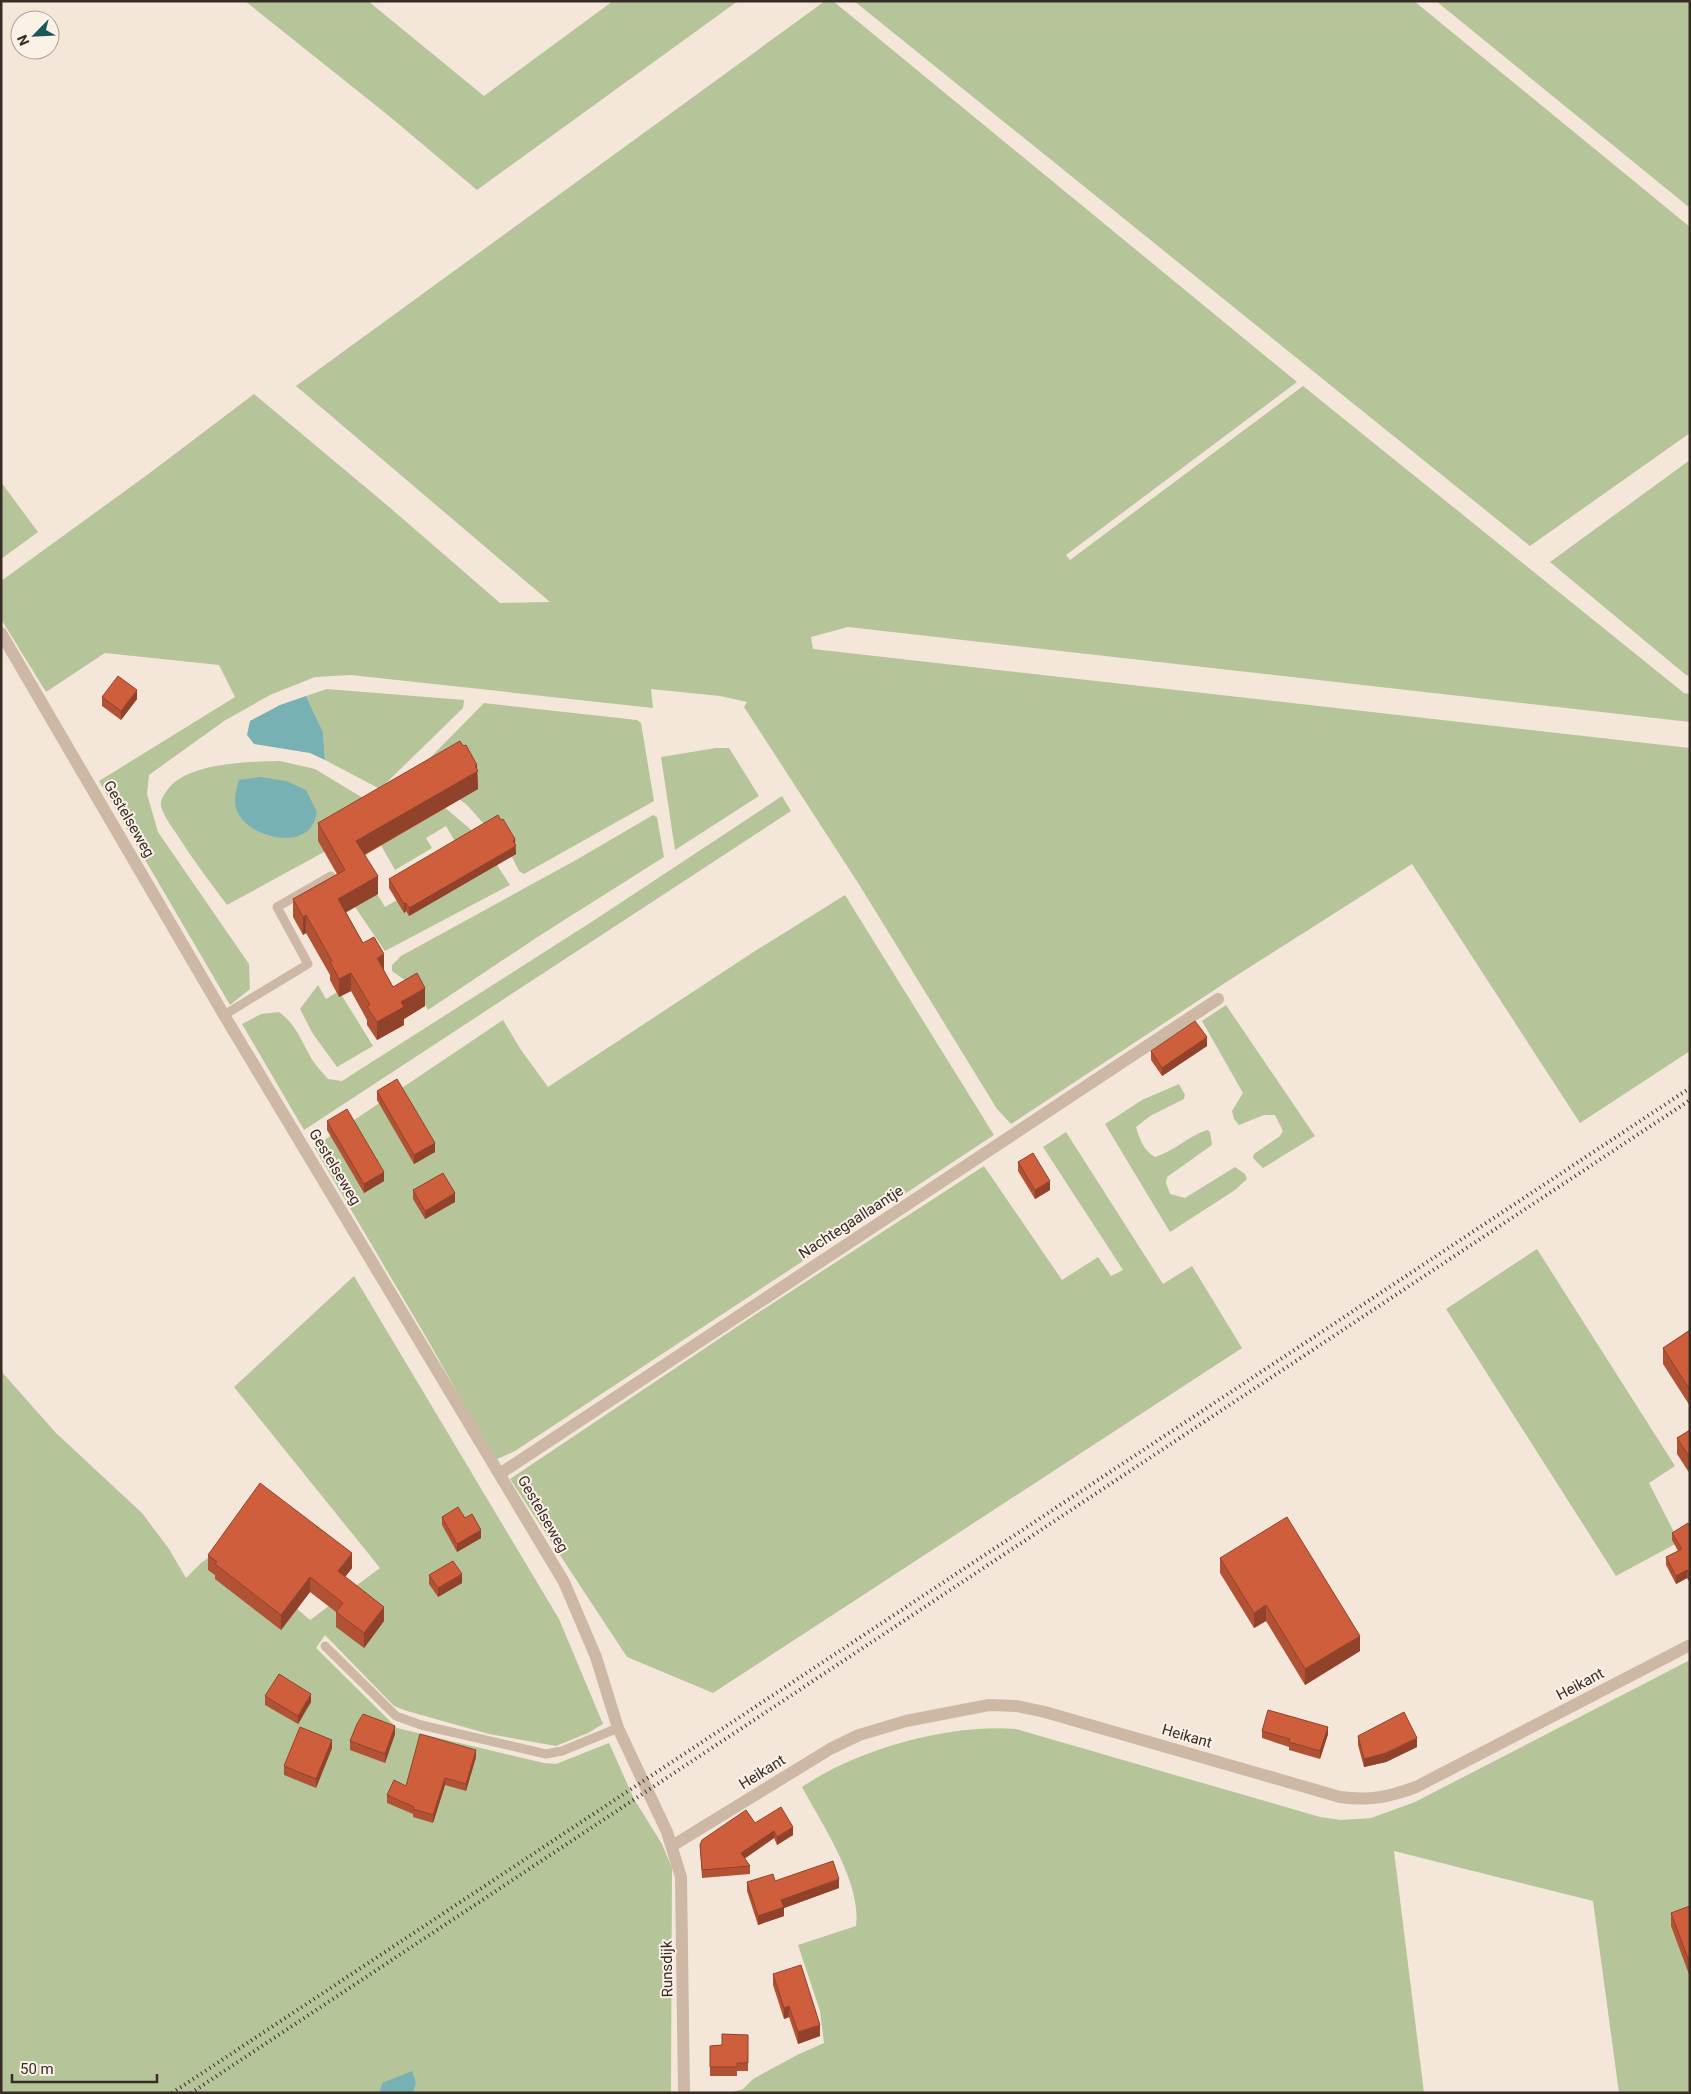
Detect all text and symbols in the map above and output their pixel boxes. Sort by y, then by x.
north arrow [10,10,60,60]
text: N [14,33,32,48]
street label: Gestelseweg [100,777,158,861]
street label: Gestelseweg [305,1126,365,1208]
street label: Nachtegaallaantje [795,1182,907,1262]
street label: Gestelseweg [514,1472,572,1556]
street label: Heikant [1553,1664,1607,1704]
street label: Heikant [1160,1720,1214,1752]
street label: Heikant [735,1751,789,1793]
street label: Runsdijk [657,1940,676,1998]
scale bar [12,2052,158,2084]
text: 50 m [20,2060,54,2078]

